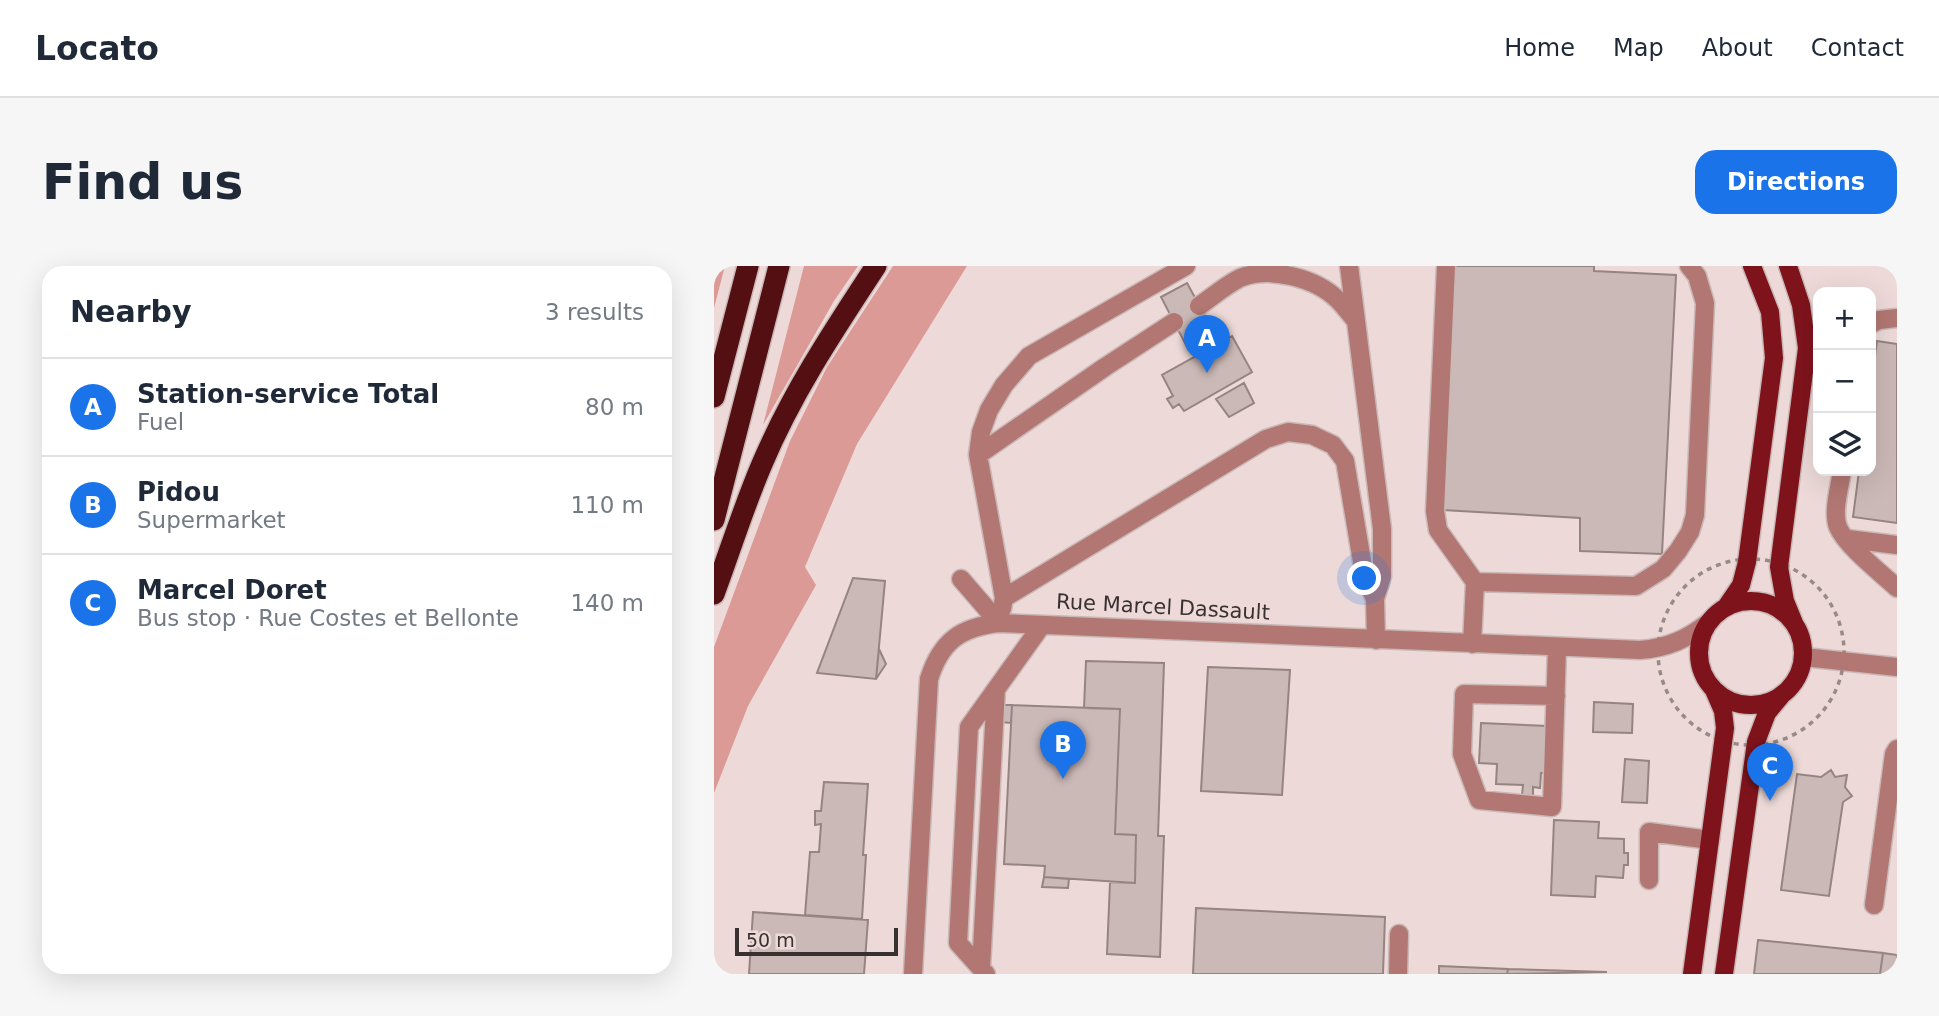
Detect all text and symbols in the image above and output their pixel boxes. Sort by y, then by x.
text: Locato [35,29,159,68]
text: Home [1504,34,1575,62]
text: Map [1613,34,1664,62]
text: About [1702,34,1773,62]
text: Contact [1811,34,1904,62]
button: Directions [1695,150,1897,214]
text: Find us [42,154,243,211]
map controls [1813,287,1876,476]
button: + [1813,287,1876,350]
text: Nearby [70,294,192,329]
text: 3 results [545,299,644,325]
pin: A [1184,315,1230,373]
button: − [1813,350,1876,413]
text: Station-service Total [137,379,439,409]
text: A [84,394,102,420]
text: 80 m [585,394,644,420]
text: Fuel [137,409,184,435]
button: layers [1813,413,1876,476]
text: Pidou [137,477,220,507]
text: B [84,492,102,518]
text: 110 m [570,492,644,518]
text: Supermarket [137,507,286,533]
your location [1347,561,1381,595]
text: Marcel Doret [137,575,327,605]
street label: Rue Marcel Dassault [1056,589,1270,625]
text: C [85,590,101,616]
text: 140 m [570,590,644,616]
text: Bus stop · Rue Costes et Bellonte [137,605,519,631]
pin: B [1040,721,1086,779]
pin: C [1747,743,1793,801]
scale bar [735,925,898,957]
text: 50 m [746,929,795,951]

